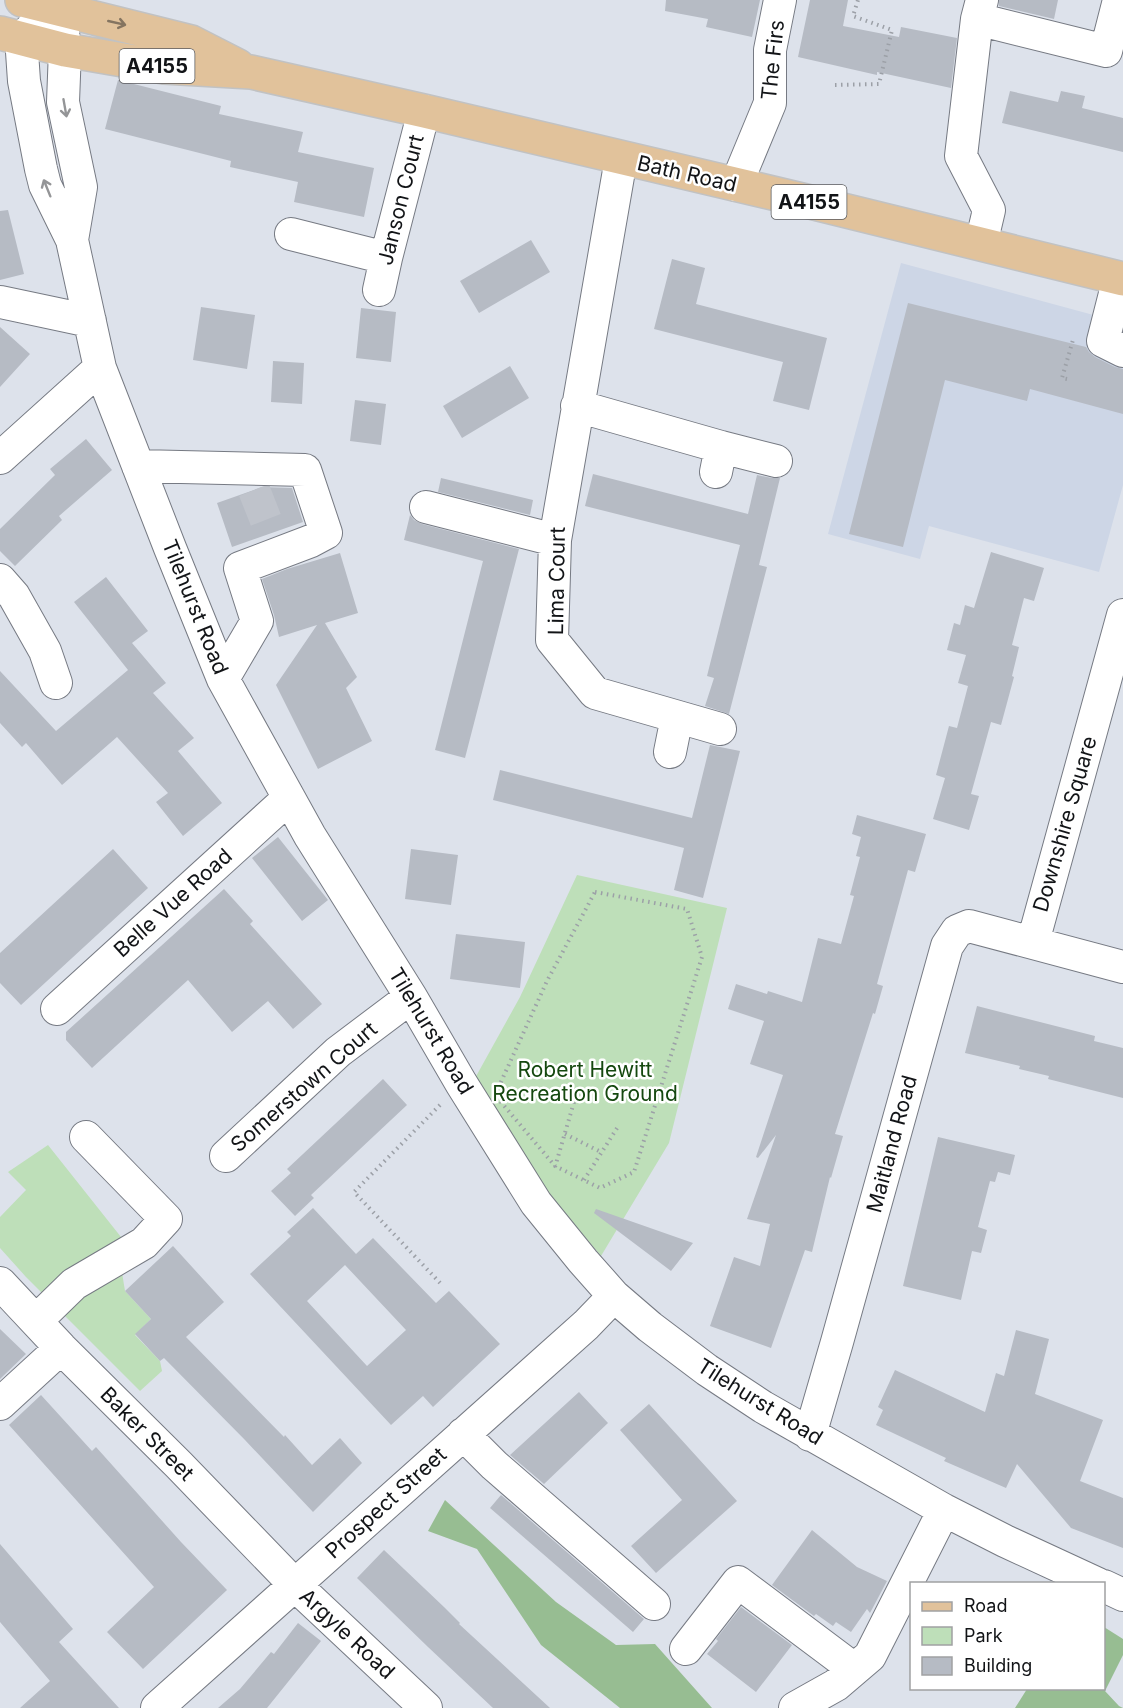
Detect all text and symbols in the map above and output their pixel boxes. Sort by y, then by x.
one-way arrow [107,17,126,29]
street label: The Firs [756,19,789,101]
road number: A4155 [120,49,195,83]
one-way arrow [60,98,71,117]
street label: Janson Court [372,132,429,268]
street label: Bath Road [635,150,739,197]
one-way arrow [41,179,52,197]
road number: A4155 [772,185,846,219]
street label: Lima Court [543,526,570,635]
street label: Tilehurst Road [157,536,234,678]
street label: Downshire Square [1027,733,1102,915]
street label: Belle Vue Road [109,843,237,962]
street label: Tilehurst Road [384,963,479,1099]
street label: Somerstown Court [225,1016,382,1157]
park label: Robert Hewitt Recreation Ground [492,1057,678,1106]
street label: Maitland Road [861,1072,922,1215]
street label: Tilehurst Road [693,1353,828,1450]
street label: Baker Street [95,1382,199,1486]
street label: Prospect Street [320,1442,451,1563]
legend [910,1582,1105,1690]
street label: Argyle Road [295,1583,400,1684]
text: Road [964,1595,1007,1616]
text: Park [964,1625,1003,1646]
text: Building [964,1655,1032,1676]

